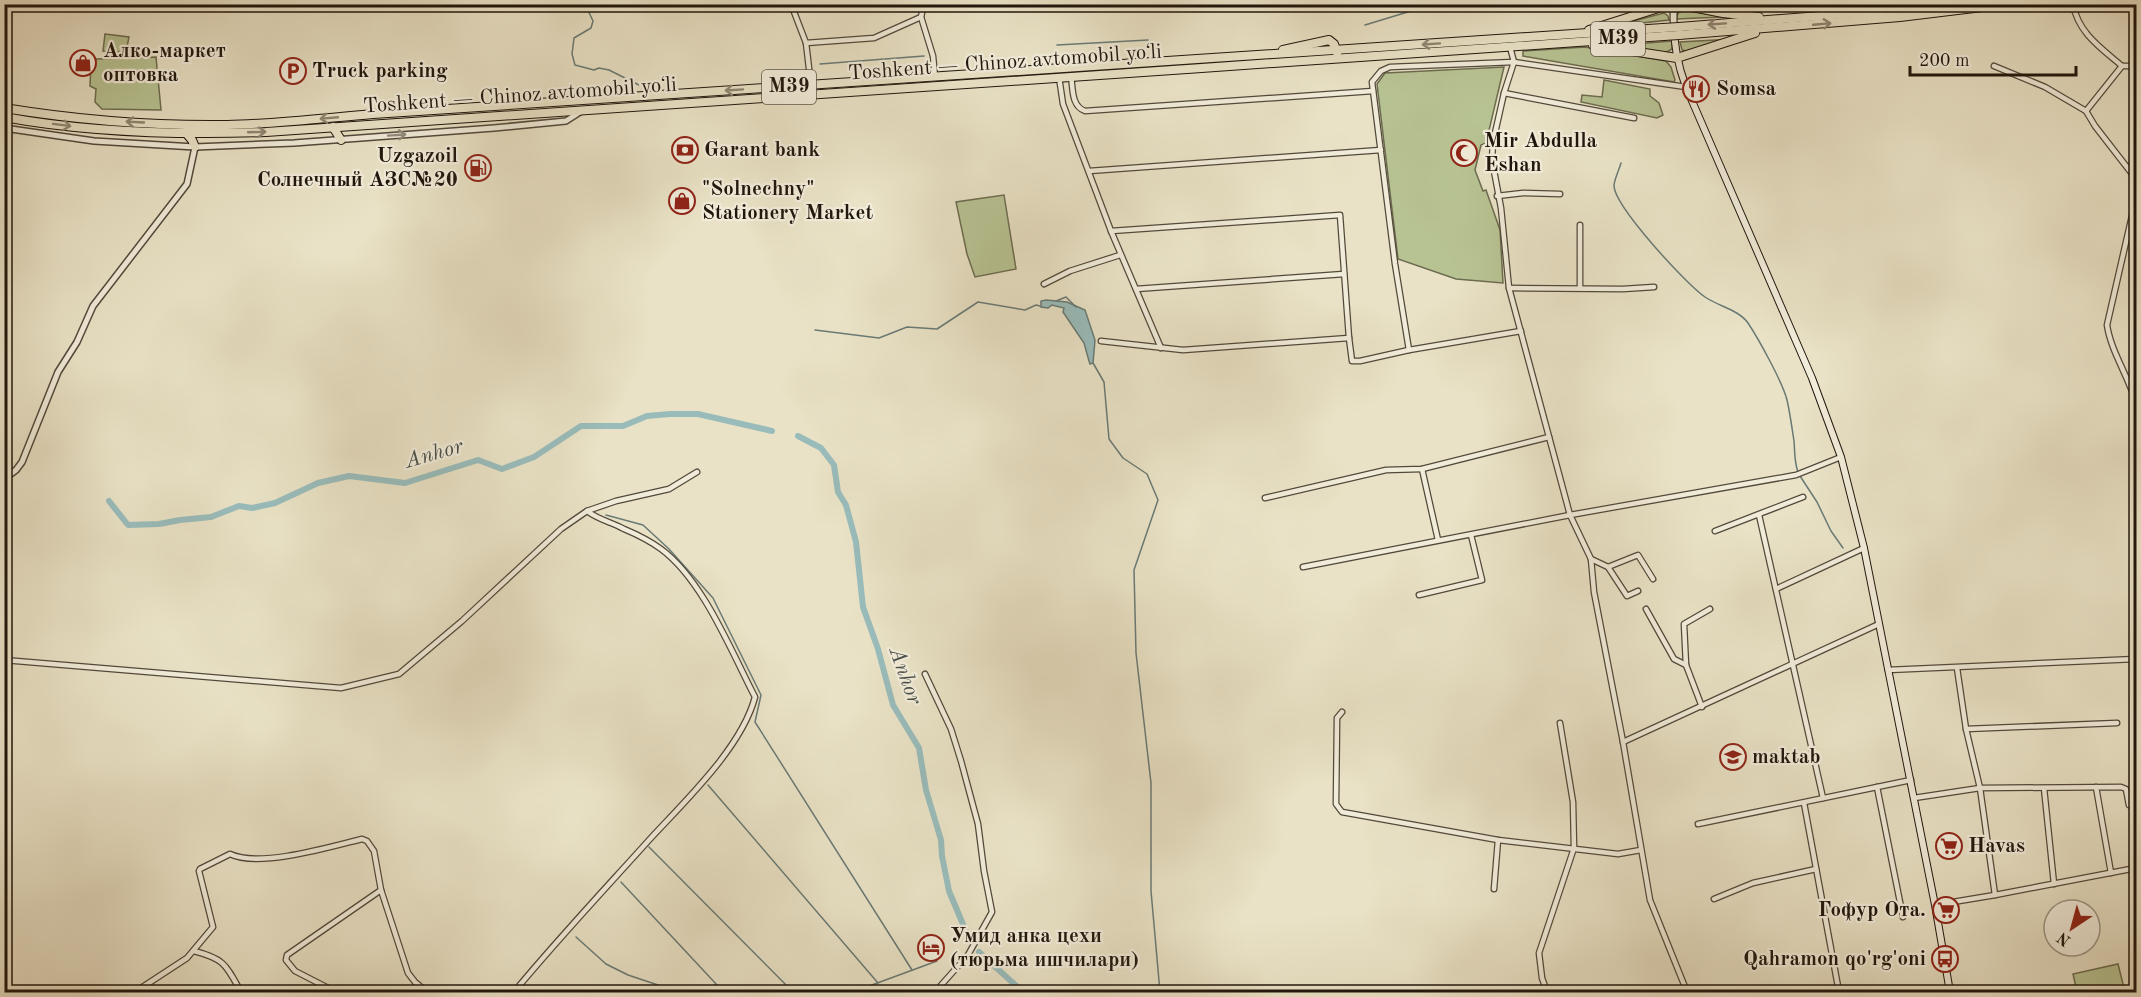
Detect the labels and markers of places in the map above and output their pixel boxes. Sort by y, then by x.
place label: Алко-маркет оптовка [103,41,226,86]
shop icon: Алко-маркет оптовка [68,48,98,78]
parking icon: Truck parking [278,56,308,86]
place label: Truck parking [312,61,448,82]
restaurant icon: Somsa [1681,74,1711,104]
place label: Somsa [1716,79,1776,100]
place label: Mir Abdulla Eshan [1484,131,1598,176]
bank icon: Garant bank [670,135,700,165]
mosque icon: Mir Abdulla Eshan [1449,138,1479,168]
place label: Garant bank [704,140,820,161]
place label: Uzgazoil Солнечный АЗС№20 [257,146,458,191]
fuel station icon: Uzgazoil Солнечный АЗС№20 [463,153,493,183]
place label: "Solnechny" Stationery Market [702,179,874,224]
shop icon: "Solnechny" Stationery Market [667,186,697,216]
school or university icon: maktab [1718,742,1748,772]
place label: maktab [1752,747,1821,768]
supermarket icon: Havas [1934,831,1964,861]
place label: Havas [1968,836,2025,857]
supermarket icon: Гофур Ота. [1931,895,1961,925]
place label: Гофур Ота. [1818,900,1926,921]
place label: Умид анка цехи (тюрьма ишчилари) [950,926,1139,971]
hotel icon: Умид анка цехи (тюрьма ишчилари) [916,933,946,963]
bus stop icon: Qahramon qo'rg'oni [1930,944,1960,974]
place label: Qahramon qo'rg'oni [1743,949,1926,970]

